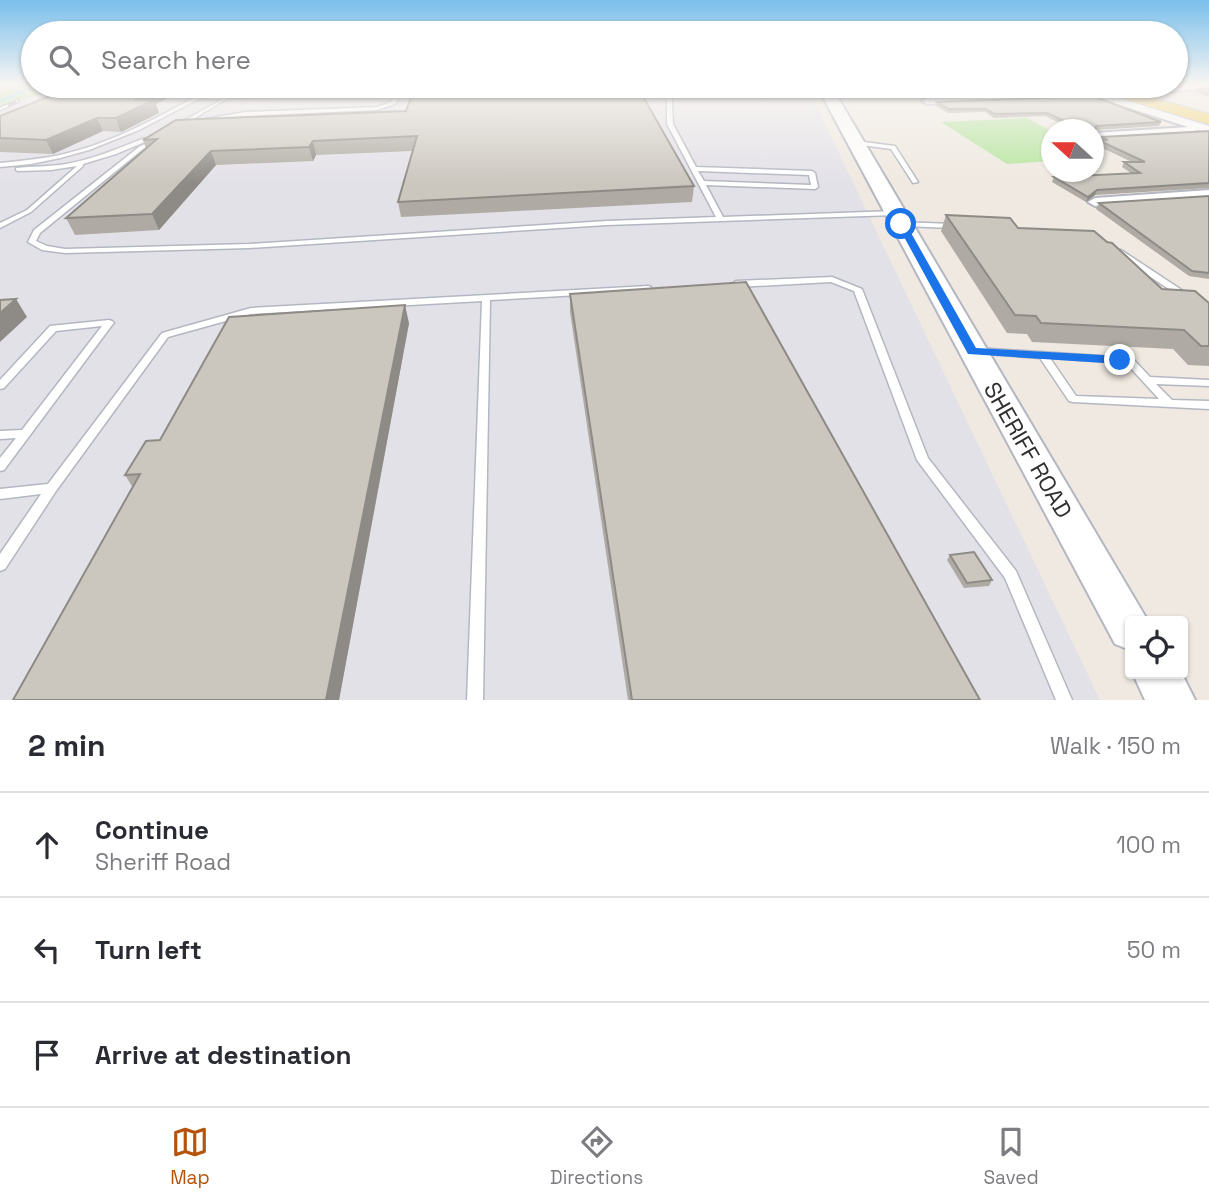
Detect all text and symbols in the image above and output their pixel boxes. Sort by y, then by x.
search box [21,21,1188,98]
icon: search [45,41,83,79]
text: Search here [101,43,251,77]
north arrow [1041,119,1104,182]
route start [885,208,916,239]
route end [1104,344,1135,375]
street label: SHERIFF ROAD [977,376,1079,524]
map controls [1125,616,1188,679]
button: locate [1125,616,1188,679]
text: 2 min [28,726,106,765]
text: Walk · 150 m [1050,731,1181,761]
text: Continue [95,813,209,847]
icon: ahead [28,826,66,864]
text: 100 m [1116,830,1181,860]
text: Sheriff Road [95,847,231,877]
icon: left [28,931,66,969]
text: Turn left [95,933,202,967]
text: 50 m [1127,935,1181,965]
icon: arrive [28,1036,66,1074]
text: Arrive at destination [95,1038,352,1072]
tab: Map [170,1123,210,1190]
tab: Directions [550,1123,643,1190]
tab: Saved [983,1123,1039,1190]

